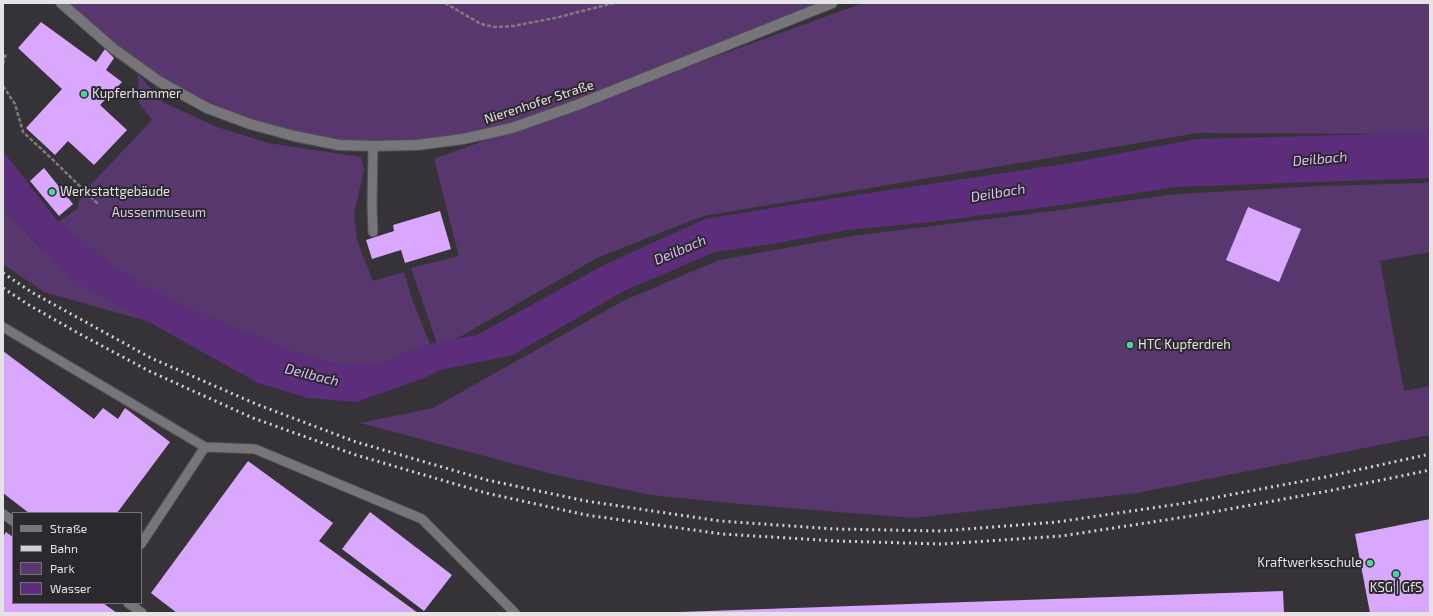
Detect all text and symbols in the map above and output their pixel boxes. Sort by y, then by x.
street label: Nierenhofer Straße [482,77,596,127]
place label: Kupferhammer [92,86,181,102]
marker: Kupferhammer [79,89,89,99]
water label: Deilbach [1292,148,1348,170]
water label: Deilbach [969,180,1027,206]
place label: Werkstattgebäude [60,184,170,200]
marker: Werkstattgebäude [47,187,57,197]
park label: Aussenmuseum [112,205,206,221]
water label: Deilbach [651,231,709,269]
place label: HTC Kupferdreh [1138,337,1231,353]
marker: HTC Kupferdreh [1125,340,1135,350]
water label: Deilbach [283,360,341,390]
legend [12,512,142,604]
text: Straße [50,521,87,535]
text: Bahn [50,541,78,555]
place label: Kraftwerksschule [1257,555,1362,571]
marker: Kraftwerksschule [1365,558,1375,568]
text: Park [50,561,75,575]
marker: KSG | GfS [1391,569,1401,579]
place label: KSG | GfS [1370,580,1422,596]
text: Wasser [50,581,91,595]

